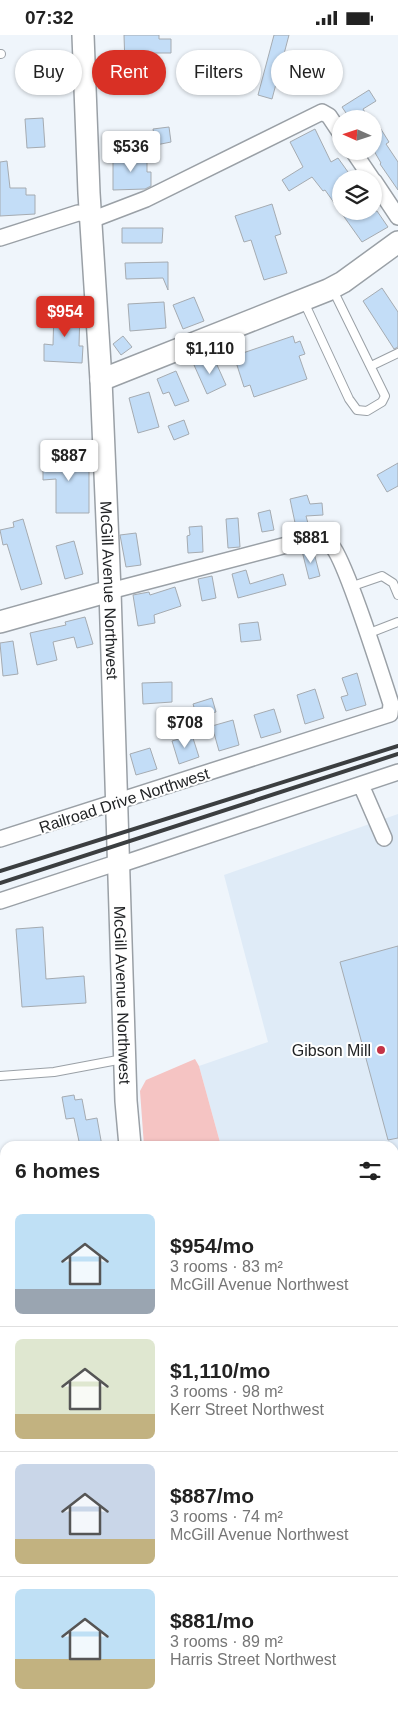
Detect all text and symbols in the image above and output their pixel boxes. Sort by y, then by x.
text: 07:32 [25,7,74,28]
chip: Buy [15,50,82,95]
chip: Rent [92,50,166,95]
chip: Filters [176,50,261,95]
chip: New [271,50,343,95]
north arrow [332,110,382,160]
map controls [332,110,382,220]
pin: $536 [101,131,161,173]
text: $536 [113,138,149,155]
button: layers [332,170,382,220]
pin: $954 [35,295,95,338]
text: $954 [47,303,83,320]
pin: $1,110 [169,333,251,375]
text: $1,110 [186,340,234,357]
pin: $887 [39,439,99,482]
text: $887 [51,447,87,464]
street label: McGill Avenue Northwest [97,501,121,680]
pin: $881 [281,521,341,564]
text: $881 [293,529,329,546]
pin: $708 [155,707,215,749]
text: $708 [167,714,203,731]
street label: Railroad Drive Northwest [37,765,212,836]
street label: McGill Avenue Northwest [111,906,133,1085]
place label: Gibson Mill [292,1042,371,1059]
marker: Gibson Mill [375,1044,387,1056]
icon: filters [356,1157,384,1185]
text: 6 homes [15,1159,100,1182]
icon: home [55,1234,115,1294]
text: $954/mo [170,1234,254,1257]
text: 3 rooms · 83 m² [170,1258,283,1275]
text: McGill Avenue Northwest [170,1276,348,1293]
icon: home [55,1359,115,1419]
text: $1,110/mo [170,1359,270,1382]
text: 3 rooms · 98 m² [170,1383,283,1400]
text: Kerr Street Northwest [170,1401,324,1418]
icon: home [55,1484,115,1544]
text: $887/mo [170,1484,254,1507]
text: 3 rooms · 74 m² [170,1508,283,1525]
text: McGill Avenue Northwest [170,1526,348,1543]
icon: home [55,1609,115,1669]
text: $881/mo [170,1609,254,1632]
text: 3 rooms · 89 m² [170,1633,283,1650]
text: Harris Street Northwest [170,1651,336,1668]

